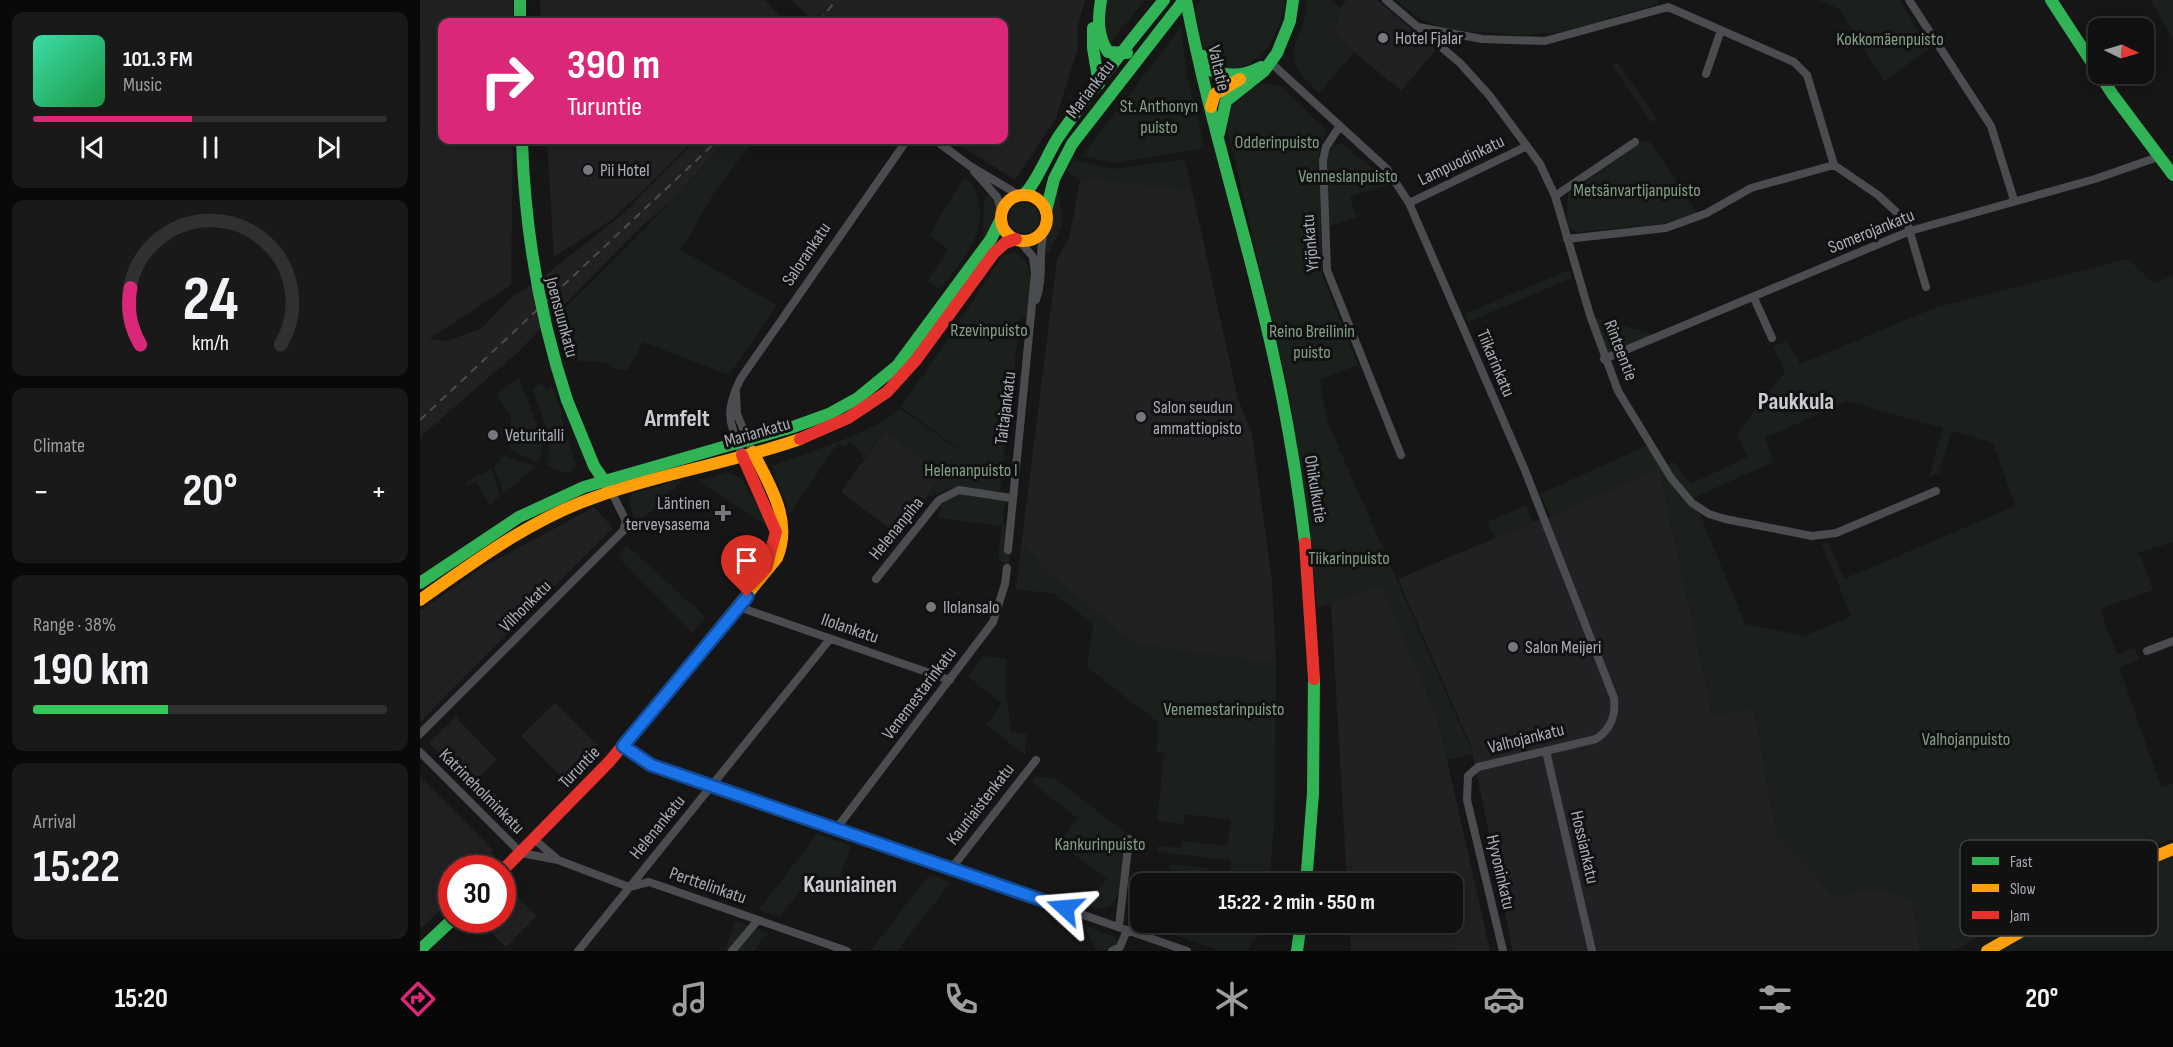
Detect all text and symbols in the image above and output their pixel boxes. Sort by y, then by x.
north arrow [2088,18,2154,84]
map controls [2088,18,2154,84]
place label: Hotel Fjalar [1395,28,1463,49]
park label: Kokkomäenpuisto [1836,29,1944,50]
marker: Hotel Fjalar [1376,31,1390,45]
text: 390 m [567,40,660,91]
icon: right [468,42,546,120]
street label: Valtatie [1203,43,1234,93]
text: 101.3 FM [123,46,193,73]
street label: Mariankatu [1062,56,1119,123]
text: Music [123,73,162,97]
text: Turuntie [567,91,642,123]
park label: St. Anthonyn puisto [1120,96,1198,138]
icon: previous [76,131,109,164]
icon: pause [194,131,227,164]
icon: next [312,131,345,164]
street label: Lampuodinkatu [1415,131,1508,190]
park label: Odderinpuisto [1235,132,1319,153]
place label: Pii Hotel [600,160,650,181]
marker: Pii Hotel [581,163,595,177]
park label: Venneslanpuisto [1298,166,1398,187]
park label: Metsänvartijanpuisto [1573,180,1701,201]
street label: Somerojankatu [1825,205,1917,258]
street label: Yrjönkatu [1298,214,1323,272]
street label: Salorankatu [778,219,835,290]
text: 24 [182,263,238,338]
street label: Joensuunkatu [540,274,582,360]
street label: Rinteentie [1599,317,1642,383]
park label: Rzevinpuisto [950,320,1028,341]
park label: Reino Breilinin puisto [1269,321,1355,363]
street label: Tiikarinkatu [1472,326,1519,400]
text: km/h [191,331,229,356]
street label: Taitajankatu [991,370,1020,446]
district label: Paukkula [1758,387,1834,416]
place label: Salon seudun ammattiopisto [1153,397,1242,439]
district label: Armfelt [643,404,710,433]
marker: Salon seudun ammattiopisto [1134,410,1148,424]
street label: Mariankatu [722,413,793,452]
place label: Veturitalli [505,425,564,446]
marker: Veturitalli [486,428,500,442]
text: Climate [33,434,85,458]
street label: Ohikulkutie [1300,454,1331,524]
park label: Helenanpuisto I [924,460,1018,481]
text: 20° [182,464,238,519]
text: − [33,472,49,512]
text: + [371,472,387,512]
place label: Läntinen terveysasema [626,493,710,535]
street label: Helenanpiha [865,493,928,564]
marker: Läntinen terveysasema [714,504,732,522]
pin [721,535,772,597]
icon: arrive [730,544,763,577]
park label: Tiikarinpuisto [1308,548,1390,569]
street label: Vilhonkatu [495,576,556,637]
place label: Ilolansalo [943,597,1000,618]
marker: Ilolansalo [924,600,938,614]
street label: Ilolankatu [818,609,881,648]
text: Range · 38% [33,613,116,637]
place label: Salon Meijeri [1525,637,1601,658]
marker: Salon Meijeri [1506,640,1520,654]
text: 190 km [33,643,149,698]
street label: Venemestarinkatu [878,643,961,744]
park label: Venemestarinpuisto [1163,699,1285,720]
street label: Valhojankatu [1486,719,1566,758]
park label: Valhojanpuisto [1922,729,2010,750]
street label: Turuntie [554,742,604,793]
street label: Katrineholminkatu [435,744,529,838]
street label: Kauniaistenkatu [942,759,1019,849]
street label: Helenankatu [625,791,690,864]
street label: Hossiankatu [1566,809,1603,886]
text: Arrival [33,810,76,834]
street label: Hyvoninkatu [1482,833,1519,911]
park label: Kankurinpuisto [1055,834,1145,855]
text: 15:22 [33,840,120,895]
legend [1960,840,2158,936]
text: Fast [2010,853,2033,872]
speed limit sign: 30 [438,855,516,933]
street label: Perttelinkatu [667,863,749,908]
district label: Kauniainen [803,870,897,899]
position arrow [1033,876,1097,940]
text: Slow [2010,880,2035,899]
text: 15:22 · 2 min · 550 m [1218,889,1375,916]
text: Jam [2009,907,2030,926]
icon: directions [397,978,439,1020]
icon: music [669,978,711,1020]
icon: phone [940,978,982,1020]
icon: climate [1211,978,1253,1020]
icon: car [1483,978,1525,1020]
icon: filters [1754,978,1796,1020]
text: 15:20 [115,983,168,1015]
text: 20° [2025,983,2058,1015]

